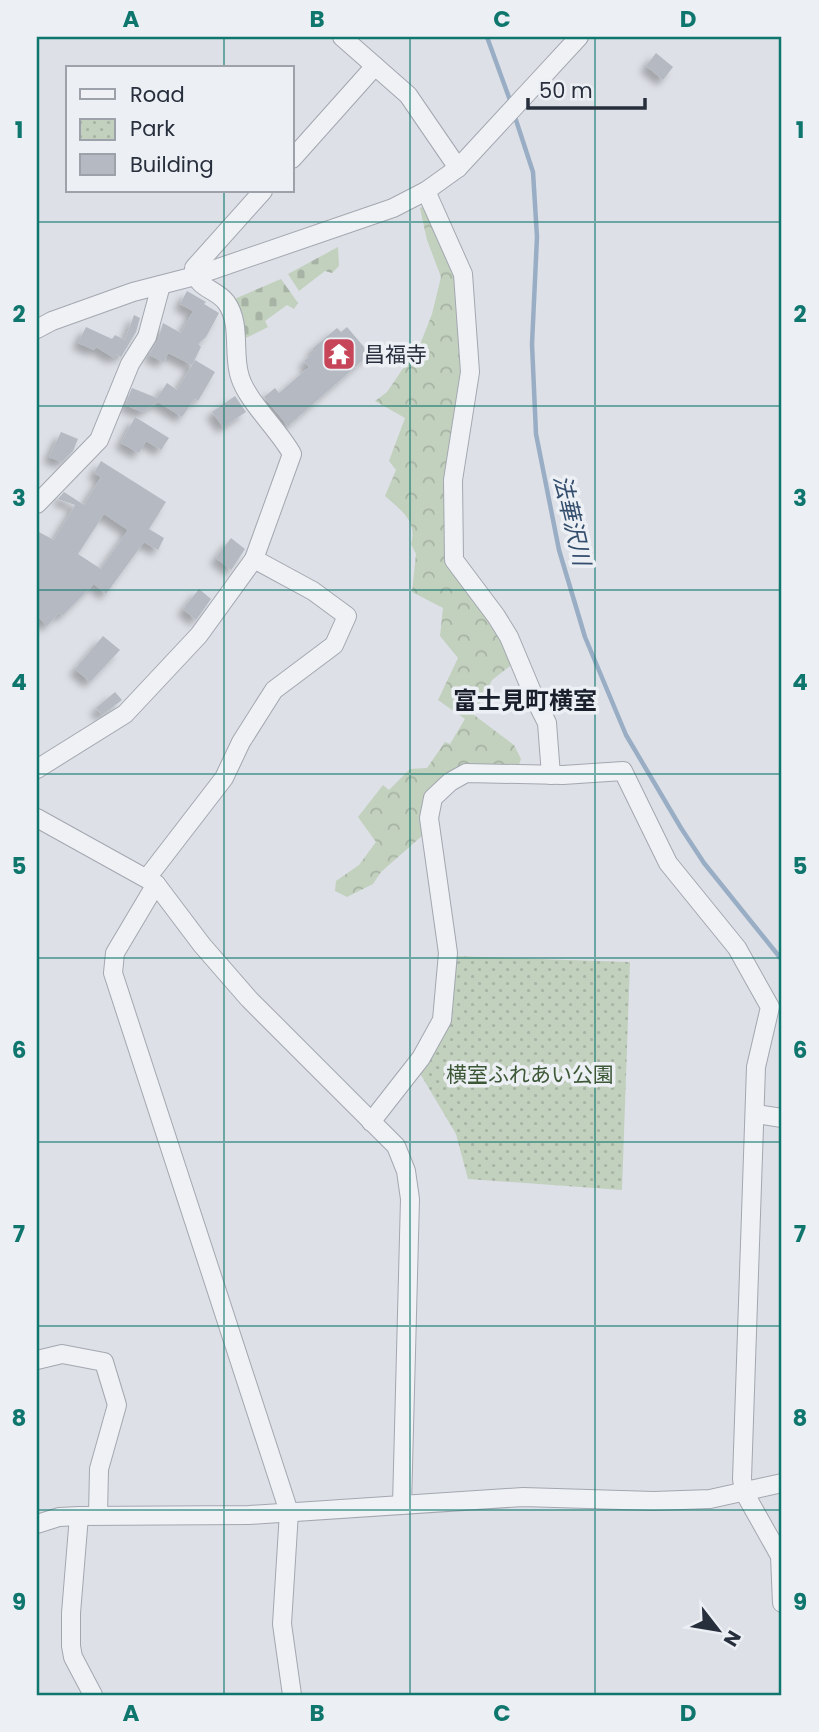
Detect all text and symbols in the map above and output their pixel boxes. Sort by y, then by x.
text: A [123,3,140,35]
text: B [309,3,325,35]
text: C [493,3,511,35]
text: D [680,3,696,35]
legend [66,66,294,192]
scale bar [528,66,646,110]
text: 50 m [539,76,593,105]
text: Road [130,80,185,109]
text: 1 [15,114,23,146]
text: Park [130,114,175,143]
text: 1 [796,114,804,146]
text: Building [130,150,214,179]
text: 2 [12,298,26,330]
text: 2 [793,298,807,330]
temple icon: 昌福寺 [320,335,358,373]
place label: 昌福寺 [364,340,427,369]
water label: 法華沢川 [546,472,599,571]
text: 3 [12,482,26,514]
text: 3 [793,482,807,514]
text: 4 [11,666,27,698]
text: 4 [792,666,808,698]
district label: 富士見町横室 [453,684,597,717]
text: 5 [12,850,26,882]
text: 5 [793,850,807,882]
text: 6 [12,1034,26,1066]
text: 6 [793,1034,807,1066]
park label: 横室ふれあい公園 [446,1060,614,1089]
text: 7 [13,1218,25,1250]
text: 7 [794,1218,806,1250]
text: 8 [12,1402,26,1434]
text: 8 [793,1402,807,1434]
text: 9 [12,1586,26,1618]
text: 9 [793,1586,807,1618]
north arrow [682,1596,752,1666]
text: N [717,1625,747,1652]
text: A [123,1697,140,1729]
text: B [309,1697,325,1729]
text: C [493,1697,511,1729]
text: D [680,1697,696,1729]

